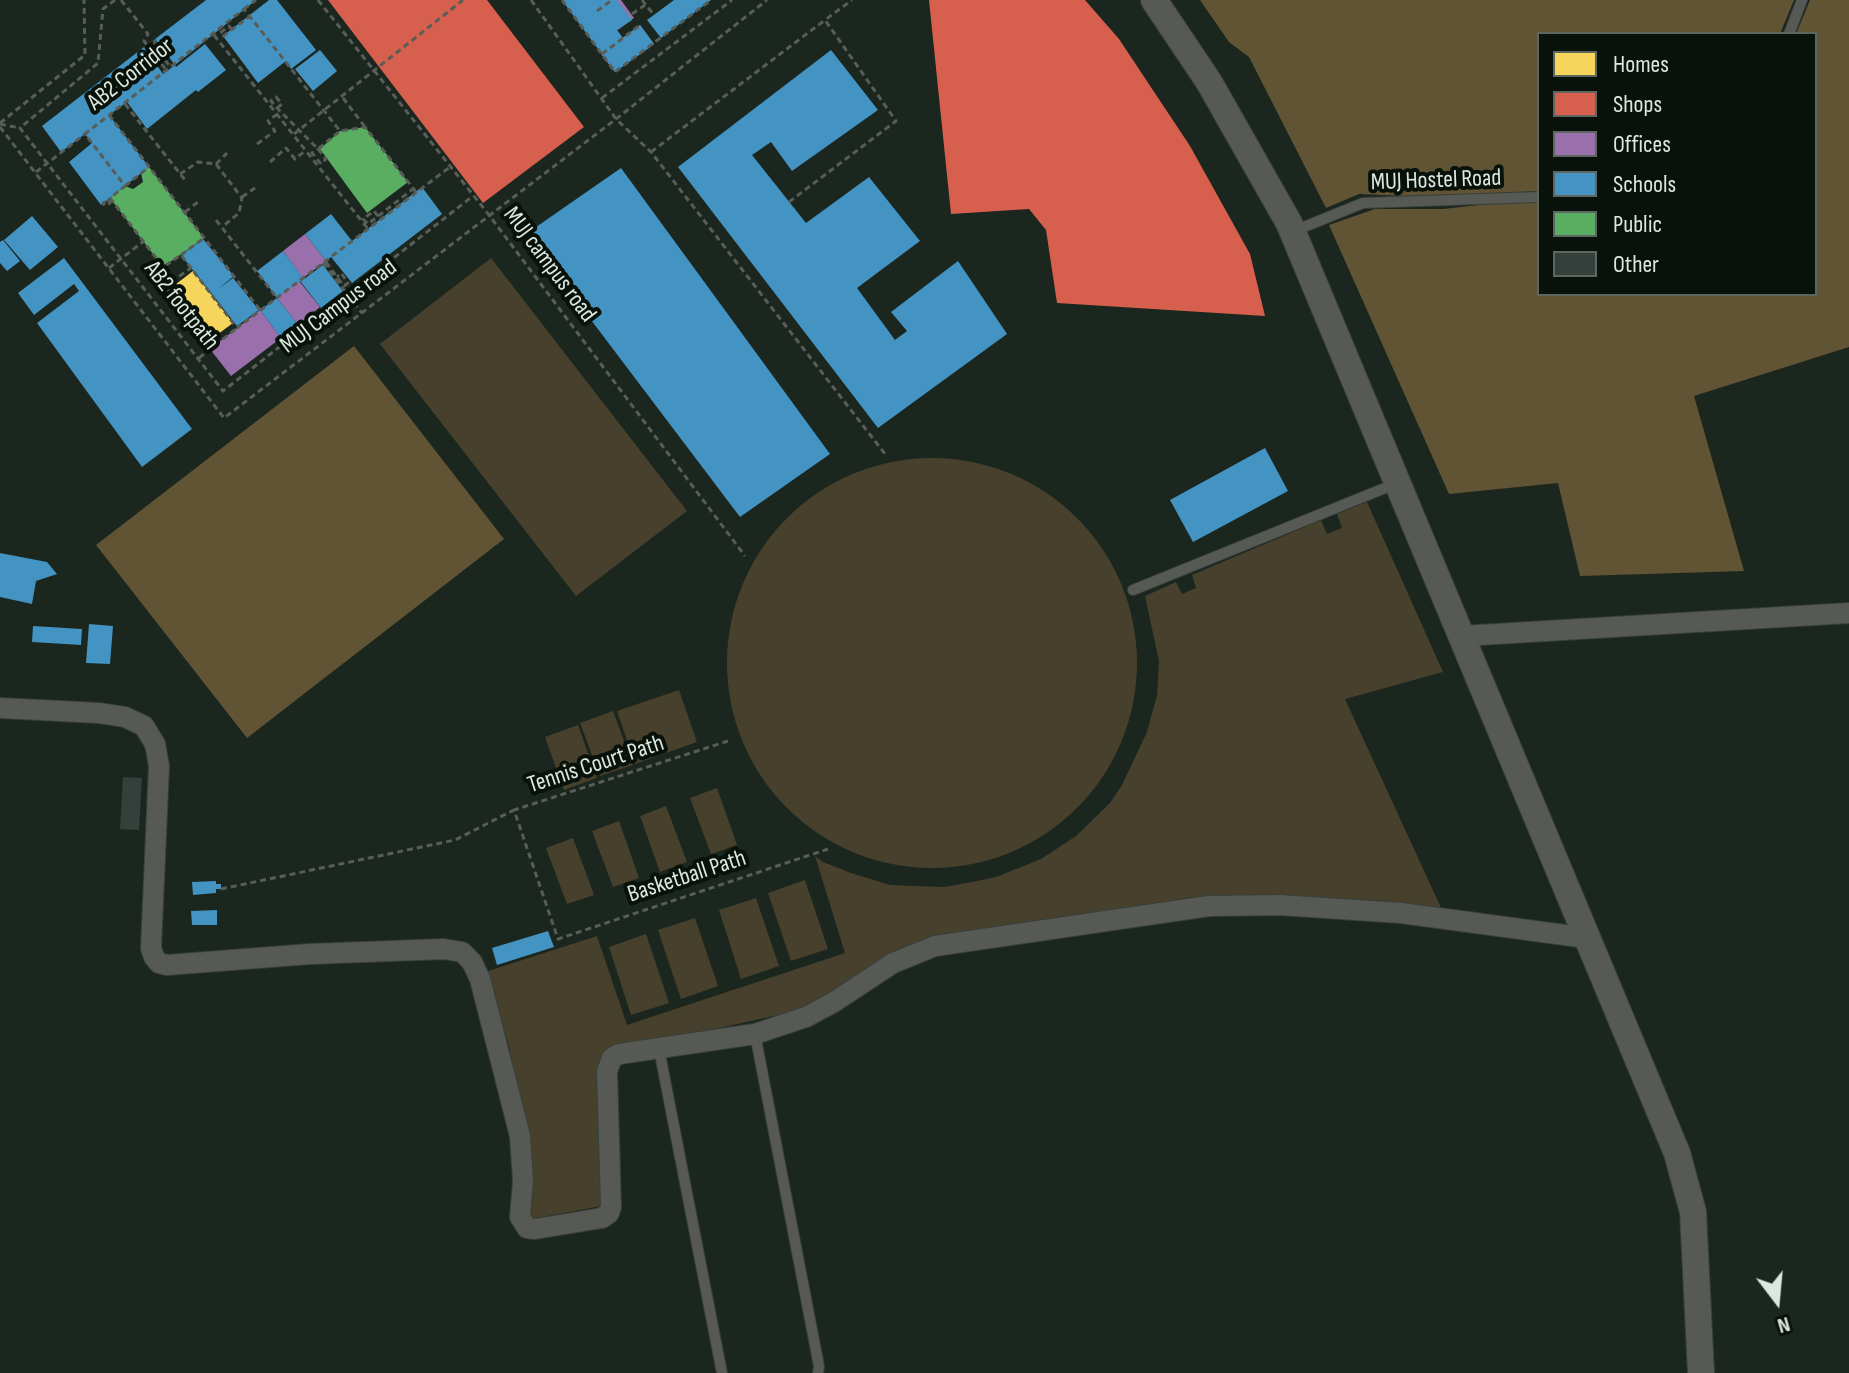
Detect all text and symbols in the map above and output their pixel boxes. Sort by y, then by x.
legend [1537,32,1817,296]
street label: AB2 Corridor [82,33,180,117]
text: Homes [1613,50,1669,79]
text: Shops [1613,90,1662,119]
text: Offices [1613,130,1671,159]
street label: MUJ Hostel Road [1370,164,1502,198]
text: Schools [1613,170,1676,199]
street label: MUJ campus road [496,202,602,328]
text: Public [1613,210,1662,239]
text: Other [1613,250,1659,279]
street label: MUJ Campus road [275,254,403,360]
street label: AB2 footpath [137,256,225,356]
street label: Tennis Court Path [524,729,668,801]
street label: Basketball Path [624,844,750,910]
north arrow [1737,1261,1817,1341]
text: N [1774,1310,1793,1339]

